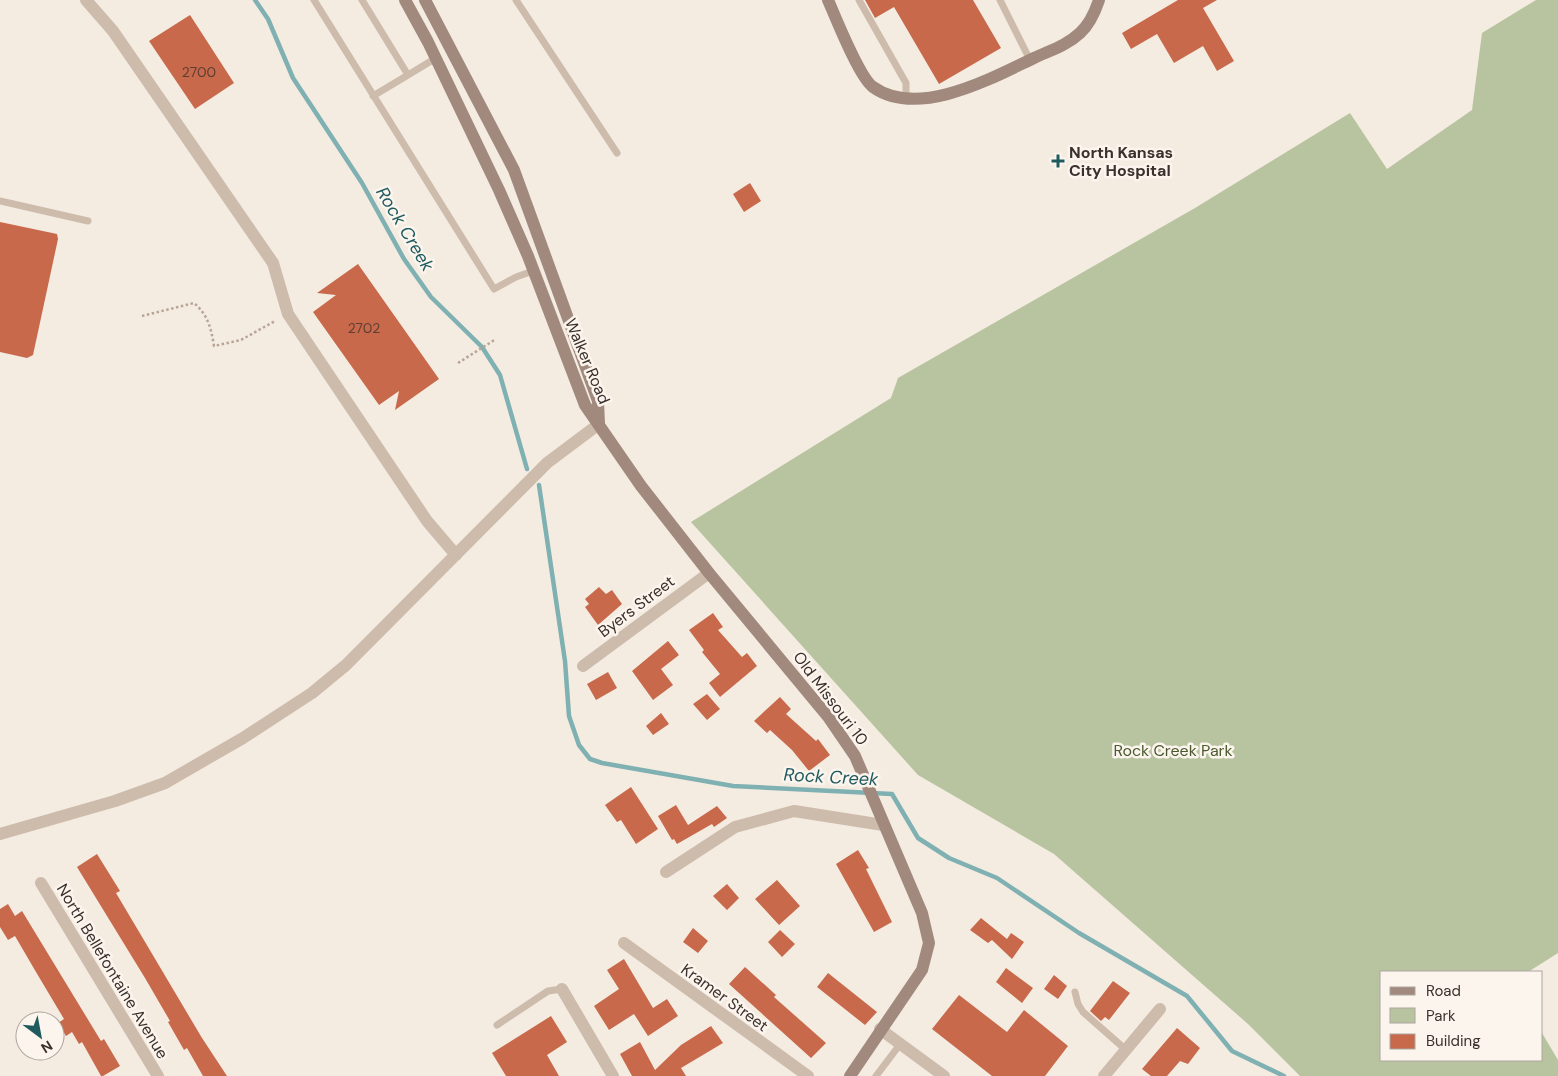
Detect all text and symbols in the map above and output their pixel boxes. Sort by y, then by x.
house number: 2700 [182,63,216,81]
place label: North Kansas City Hospital [1069,142,1173,181]
marker: North Kansas City Hospital [1051,154,1065,168]
water label: Rock Creek [370,182,440,277]
street label: Walker Road [560,315,615,407]
house number: 2702 [348,319,380,337]
street label: Byers Street [594,571,679,642]
street label: Old Missouri 10 [788,647,873,749]
park label: Rock Creek Park [1113,740,1233,761]
water label: Rock Creek [783,763,880,792]
street label: North Bellefontaine Avenue [52,880,173,1063]
street label: Kramer Street [677,959,772,1036]
legend [1380,971,1543,1061]
text: Road [1426,981,1461,1001]
text: Park [1426,1006,1456,1026]
north arrow [15,1011,65,1061]
text: Building [1426,1031,1481,1051]
text: N [38,1037,56,1057]

